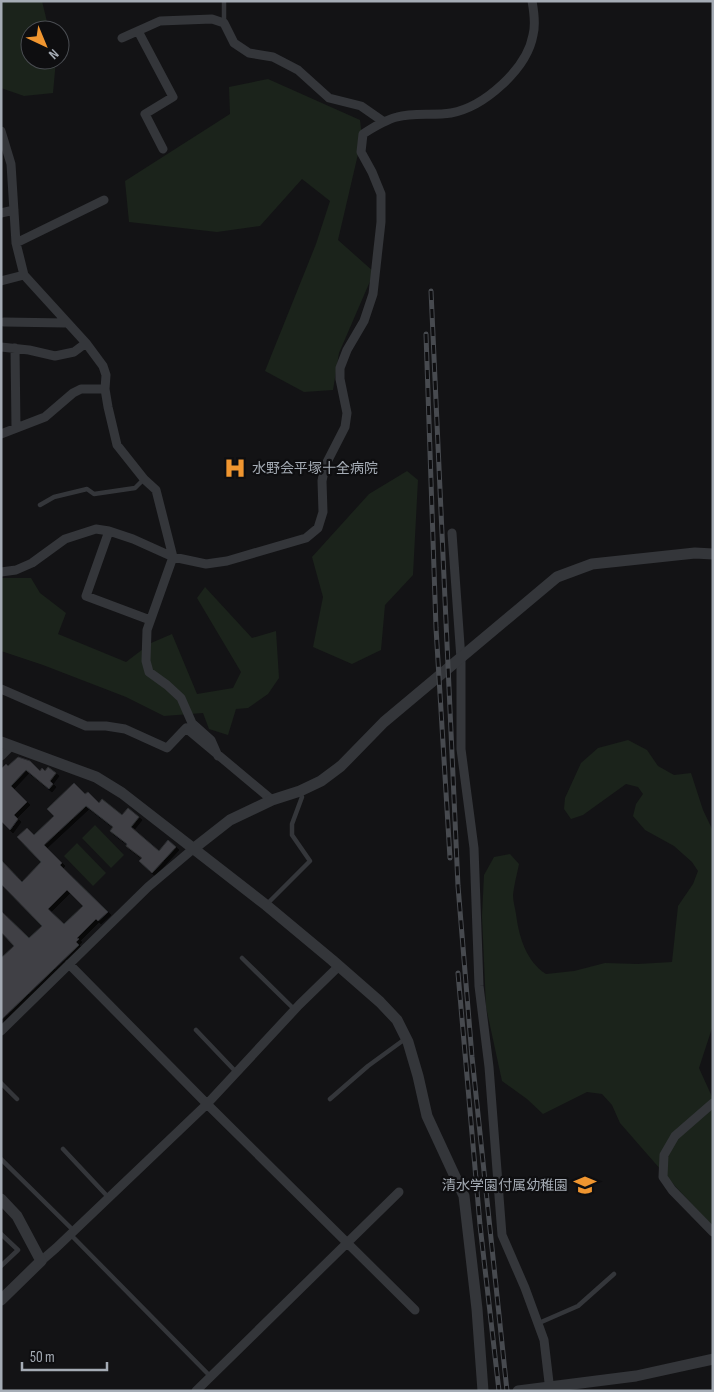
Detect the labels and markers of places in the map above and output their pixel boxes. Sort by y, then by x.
hospital icon: 水野会平塚十全病院 [222,455,248,481]
place label: 水野会平塚十全病院 [252,460,378,477]
school or university icon: 清水学園付属幼稚園 [572,1172,598,1198]
place label: 清水学園付属幼稚園 [442,1177,568,1194]

